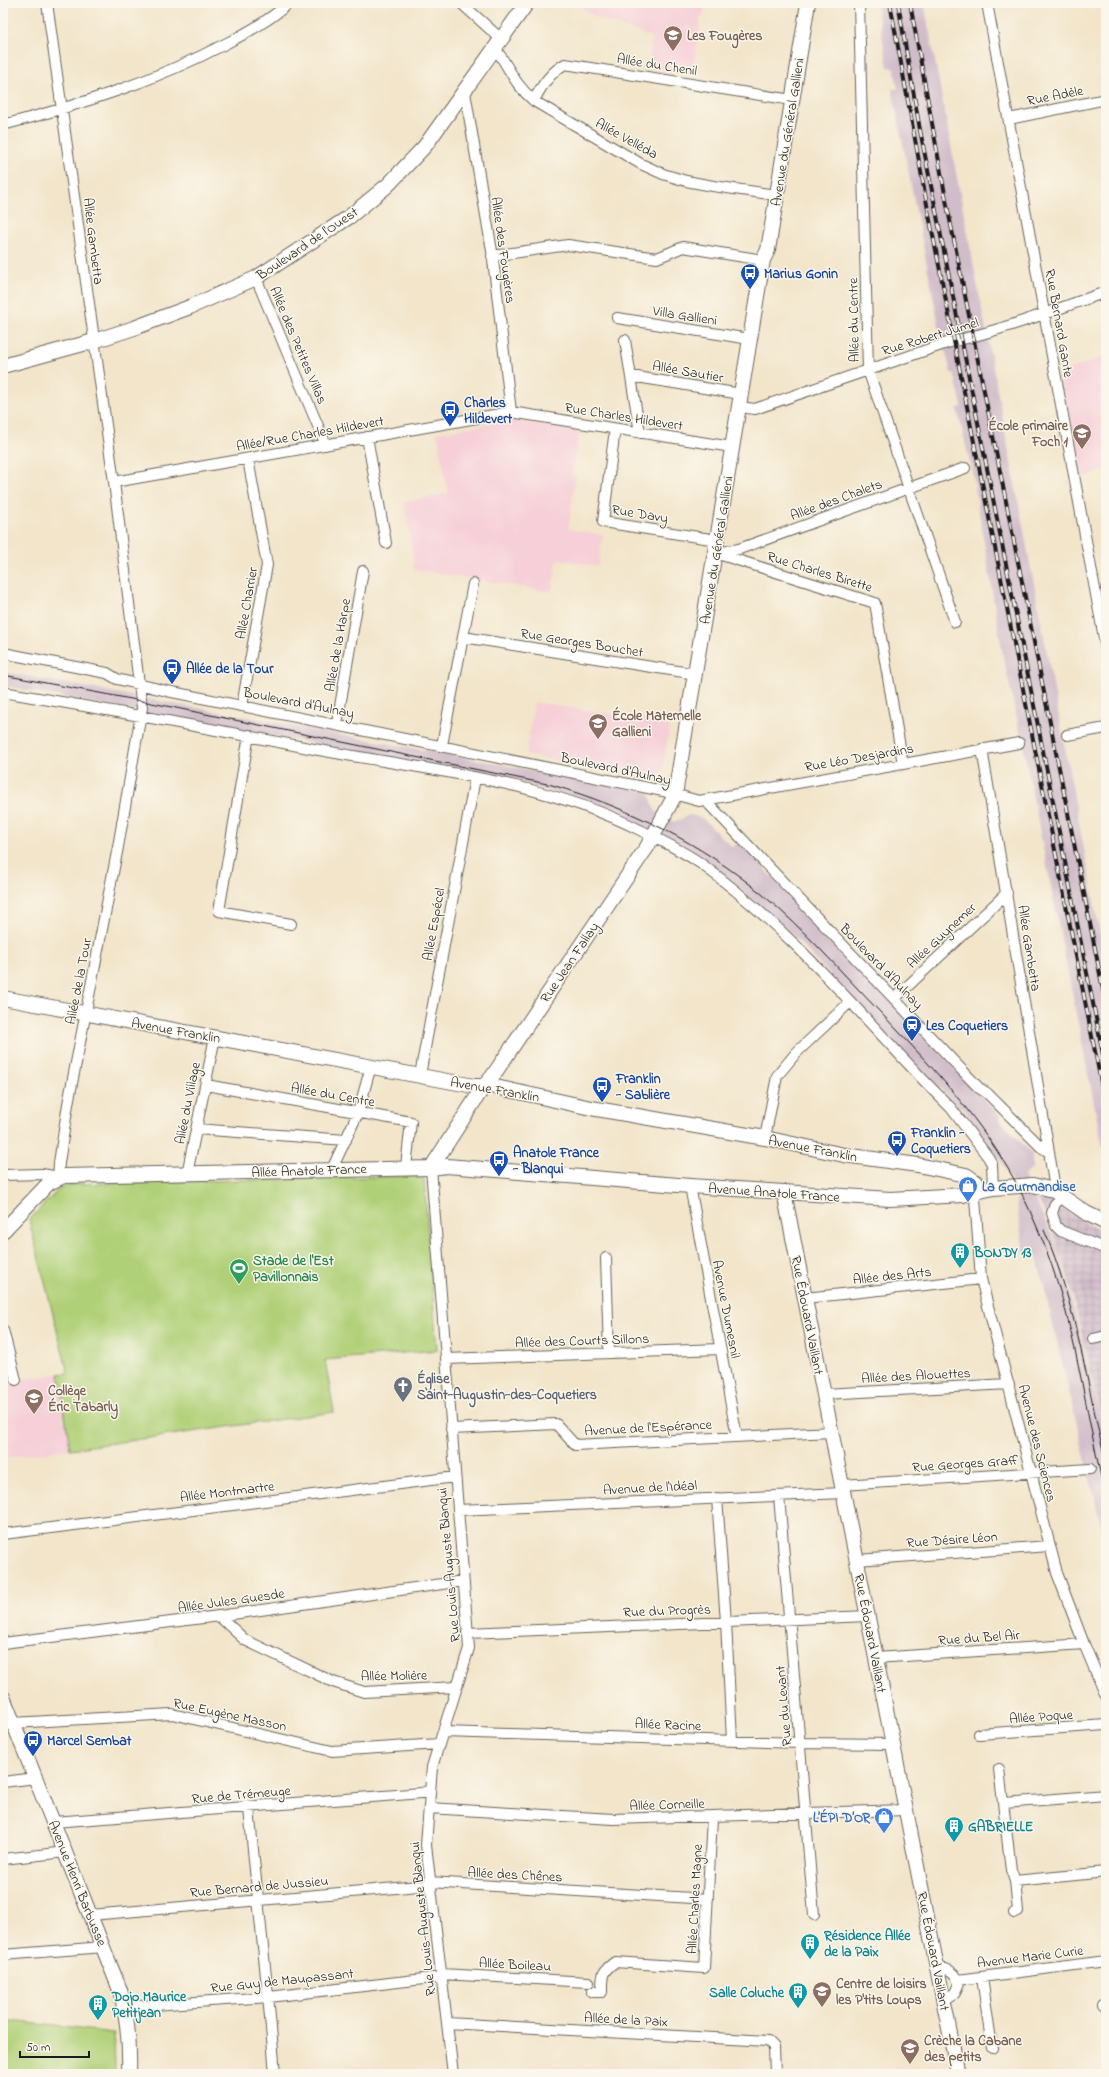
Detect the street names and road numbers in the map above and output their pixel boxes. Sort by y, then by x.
street label: Allée du Chenil [615,49,698,82]
street label: Avenue du Général Gallieni [766,57,811,208]
street label: Rue Adèle [1025,81,1086,112]
street label: Allée Velléda [591,113,661,165]
street label: Allée des Fougères [484,196,520,305]
street label: Allée Gambetta [77,197,108,286]
street label: Boulevard de l'Ouest [252,202,363,287]
street label: Rue Bernard Gante [1039,267,1079,380]
street label: Allée du Centre [843,277,866,363]
street label: Allée des Petites Villas [263,284,332,408]
street label: Villa Gallieni [650,301,718,332]
street label: Rue Robert Jumel [879,313,982,362]
street label: Allée Sautier [651,356,726,389]
street label: Rue Charles Hildevert [563,398,685,437]
street label: Allée/Rue Charles Hildevert [235,411,386,458]
street label: Allée des Chalets [788,474,885,527]
street label: Avenue du Général Gallieni [695,475,740,626]
street label: Rue Davy [610,500,670,530]
street label: Rue Charles Birette [764,546,876,599]
street label: Allée Charrier [231,565,264,641]
street label: Allée de la Harpe [320,596,357,694]
street label: Rue Georges Bouchet [519,623,645,665]
street label: Boulevard d'Aulnay [240,682,356,726]
street label: Rue Léo Desjardins [803,739,916,778]
street label: Boulevard d'Aulnay [557,747,673,792]
street label: Allée Espécel [418,886,451,962]
street label: Allée Guynemer [902,898,983,975]
street label: Allée Gambetta [1011,904,1046,993]
street label: Rue Jean Fallay [535,918,606,1008]
street label: Boulevard d'Aulnay [833,919,928,1016]
street label: Allée de la Tour [61,936,98,1026]
street label: Avenue Franklin [130,1013,222,1050]
street label: Allée du Village [170,1060,208,1146]
street label: Avenue Franklin [449,1072,541,1109]
street label: Allée du Centre [289,1078,377,1113]
street label: Avenue Franklin [767,1131,859,1168]
street label: Allée Anatole France [251,1159,368,1184]
street label: Avenue Anatole France [708,1178,841,1209]
street label: Rue Édouard Vaillant [785,1254,828,1377]
street label: Avenue Dumesnil [706,1258,745,1360]
street label: Allée des Arts [852,1262,933,1291]
street label: Allée des Courts Sillons [515,1329,650,1354]
street label: Allée des Alouettes [861,1363,971,1390]
street label: Avenue des Sciences [1012,1382,1061,1504]
street label: Avenue de l'Espérance [584,1415,713,1442]
street label: Rue Georges Graff [911,1450,1020,1480]
street label: Allée Montmartre [179,1476,276,1509]
street label: Avenue de l'Idéal [603,1476,698,1501]
street label: Rue Louis-Auguste Blanqui [432,1487,468,1643]
street label: Rue Désire Léon [906,1527,999,1554]
street label: Rue Édouard Vaillant [848,1572,891,1695]
street label: Allée Jules Guesde [176,1583,287,1619]
street label: Rue du Progrès [623,1599,711,1625]
street label: Rue du Bel Air [938,1625,1021,1652]
street label: Rue du Levant [770,1664,798,1747]
street label: Allée Molière [361,1665,428,1688]
street label: Rue Eugène Masson [171,1693,289,1739]
street label: Allée Poque [1008,1705,1074,1730]
street label: Allée Racine [634,1714,702,1737]
street label: Rue de Trémeuge [191,1781,292,1811]
street label: Allée Corneille [629,1794,706,1817]
street label: Avenue Henri Barbusse [42,1817,112,1950]
street label: Rue Louis-Auguste Blanqui [405,1841,443,1997]
street label: Allée Charles Magne [682,1843,710,1955]
street label: Allée des Chênes [467,1863,563,1888]
street label: Rue Bernard de Jussieu [189,1871,329,1904]
street label: Rue Édouard Vaillant [911,1890,954,2013]
street label: Avenue Marie Curie [976,1940,1085,1974]
street label: Allée Boileau [478,1953,552,1978]
street label: Rue Guy de Maupassant [210,1964,355,2000]
street label: Allée de la Paix [583,2008,668,2033]

